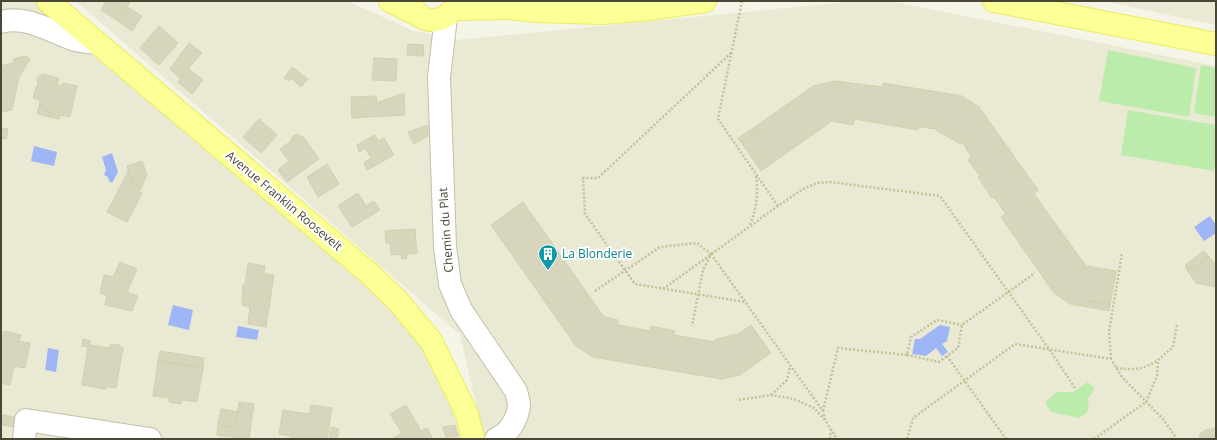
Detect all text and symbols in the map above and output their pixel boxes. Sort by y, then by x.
street label: Avenue Franklin Roosevelt [222,147,346,254]
street label: Chemin du Plat [434,187,457,273]
building icon: La Blonderie [537,243,559,271]
place label: La Blonderie [562,245,632,262]

